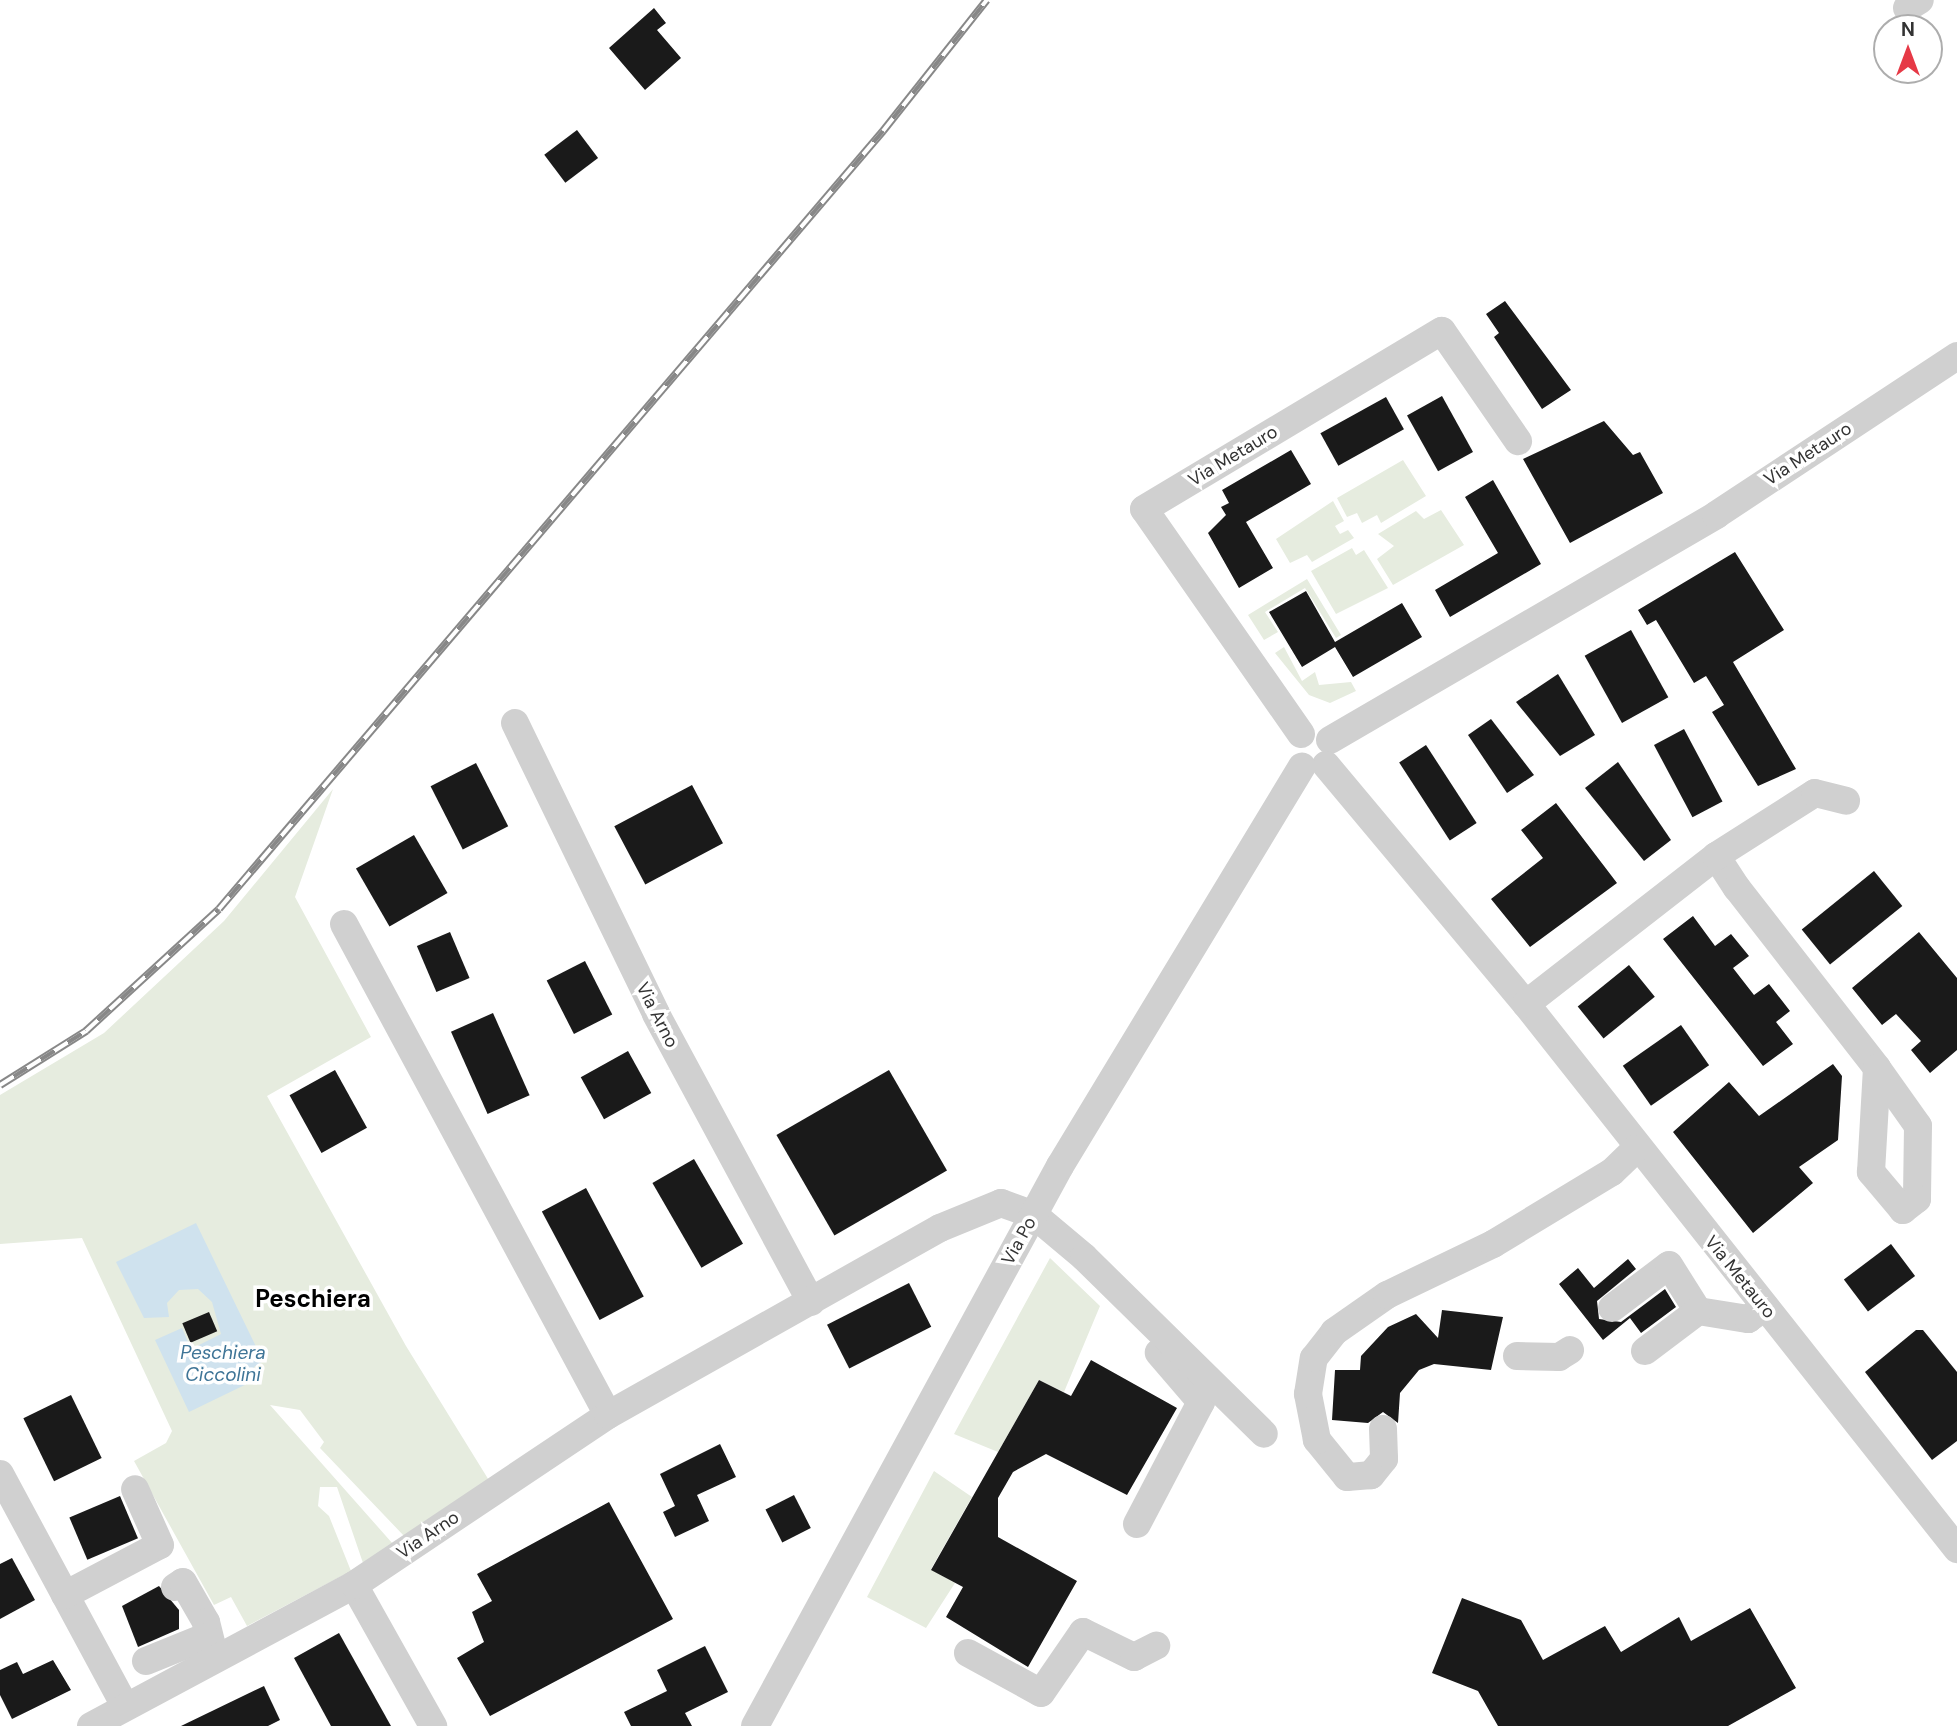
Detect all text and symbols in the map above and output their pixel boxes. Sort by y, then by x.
north arrow [1873,14,1943,84]
text: N [1901,17,1915,42]
street label: Via Metauro [1760,418,1856,490]
street label: Via Metauro [1185,421,1281,491]
street label: Via Arno [631,979,683,1051]
street label: Via Po [997,1213,1041,1269]
street label: Via Metauro [1700,1231,1780,1323]
district label: Peschiera [255,1285,371,1313]
water label: Peschiera Ciccolini [180,1342,266,1386]
street label: Via Arno [393,1506,463,1564]

